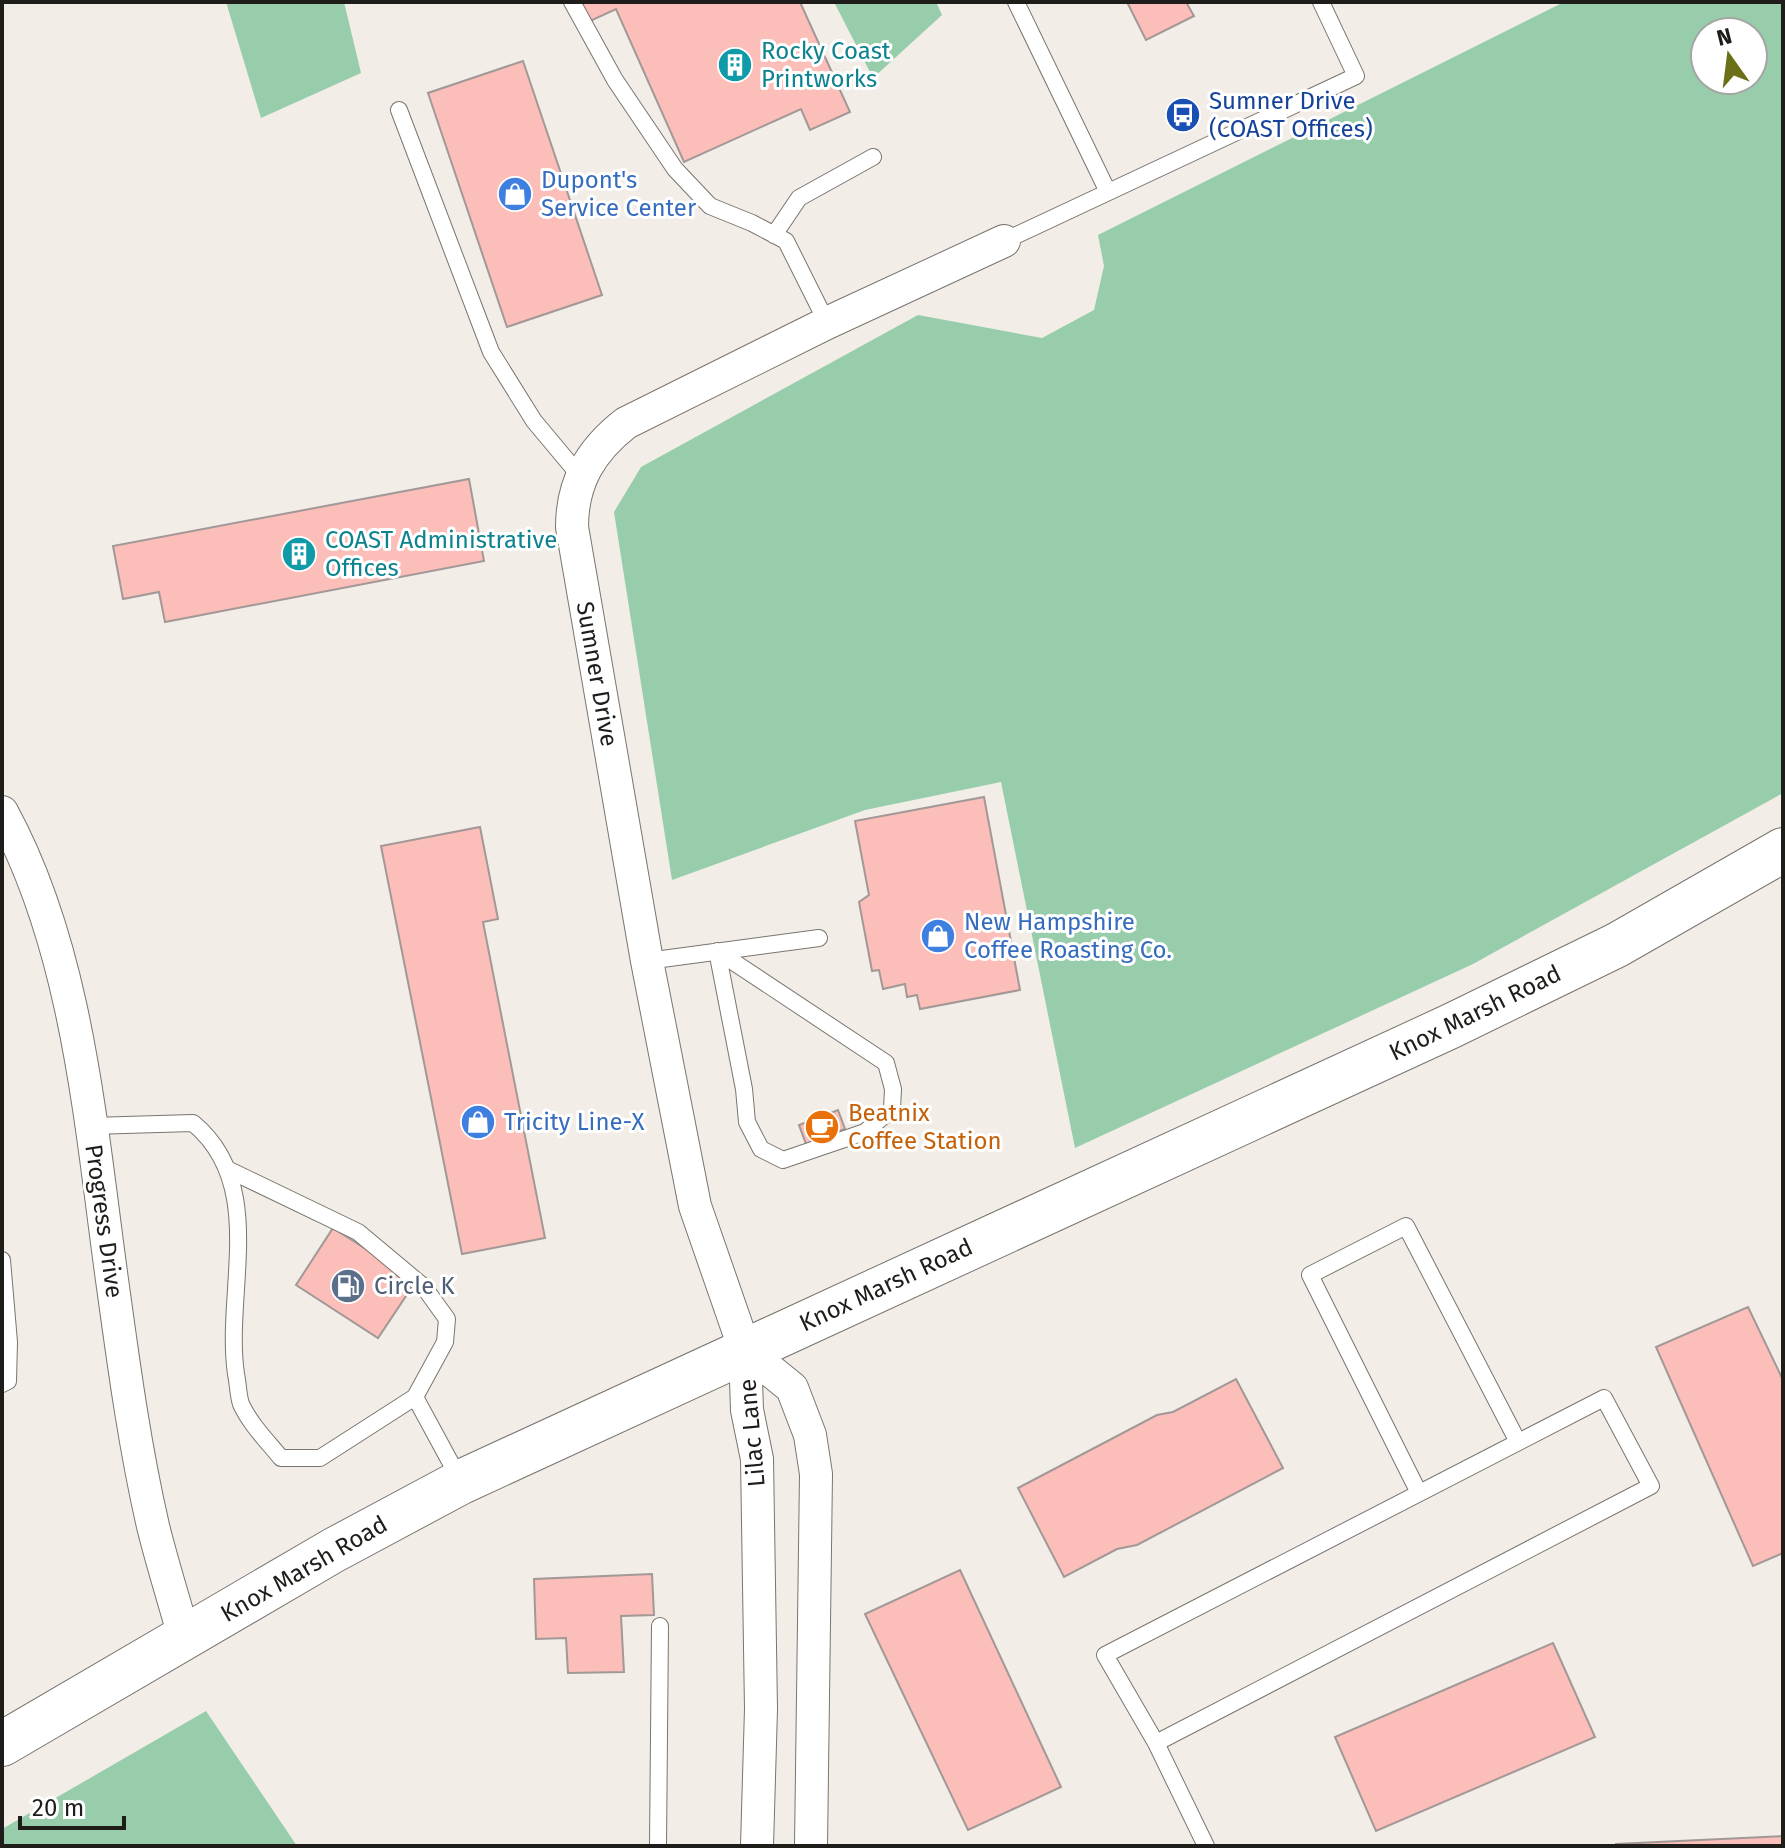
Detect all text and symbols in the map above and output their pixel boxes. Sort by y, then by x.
north arrow [1689,16,1769,96]
text: N [1714,22,1735,52]
place label: Rocky Coast Printworks [761,37,891,93]
building icon: Rocky Coast Printworks [716,46,754,84]
place label: Sumner Drive (COAST Offices) [1209,87,1373,143]
bus stop icon: Sumner Drive (COAST Offices) [1164,96,1202,134]
place label: Dupont's Service Center [541,166,697,222]
shop icon: Dupont's Service Center [496,175,534,213]
place label: COAST Administrative Offices [325,526,557,582]
building icon: COAST Administrative Offices [280,535,318,573]
street label: Sumner Drive [570,599,624,749]
place label: New Hampshire Coffee Roasting Co. [964,908,1172,964]
shop icon: New Hampshire Coffee Roasting Co. [919,917,957,955]
street label: Knox Marsh Road [1385,959,1565,1067]
place label: Beatnix Coffee Station [848,1099,1001,1155]
shop icon: Tricity Line-X [459,1103,497,1141]
place label: Tricity Line-X [504,1108,644,1136]
cafe icon: Beatnix Coffee Station [803,1108,841,1146]
street label: Progress Drive [79,1142,129,1300]
street label: Knox Marsh Road [795,1233,977,1337]
fuel station icon: Circle K [329,1267,367,1305]
place label: Circle K [374,1272,456,1300]
street label: Lilac Lane [733,1378,771,1488]
street label: Knox Marsh Road [216,1510,392,1628]
scale bar [20,1780,124,1830]
text: 20 m [32,1794,84,1822]

